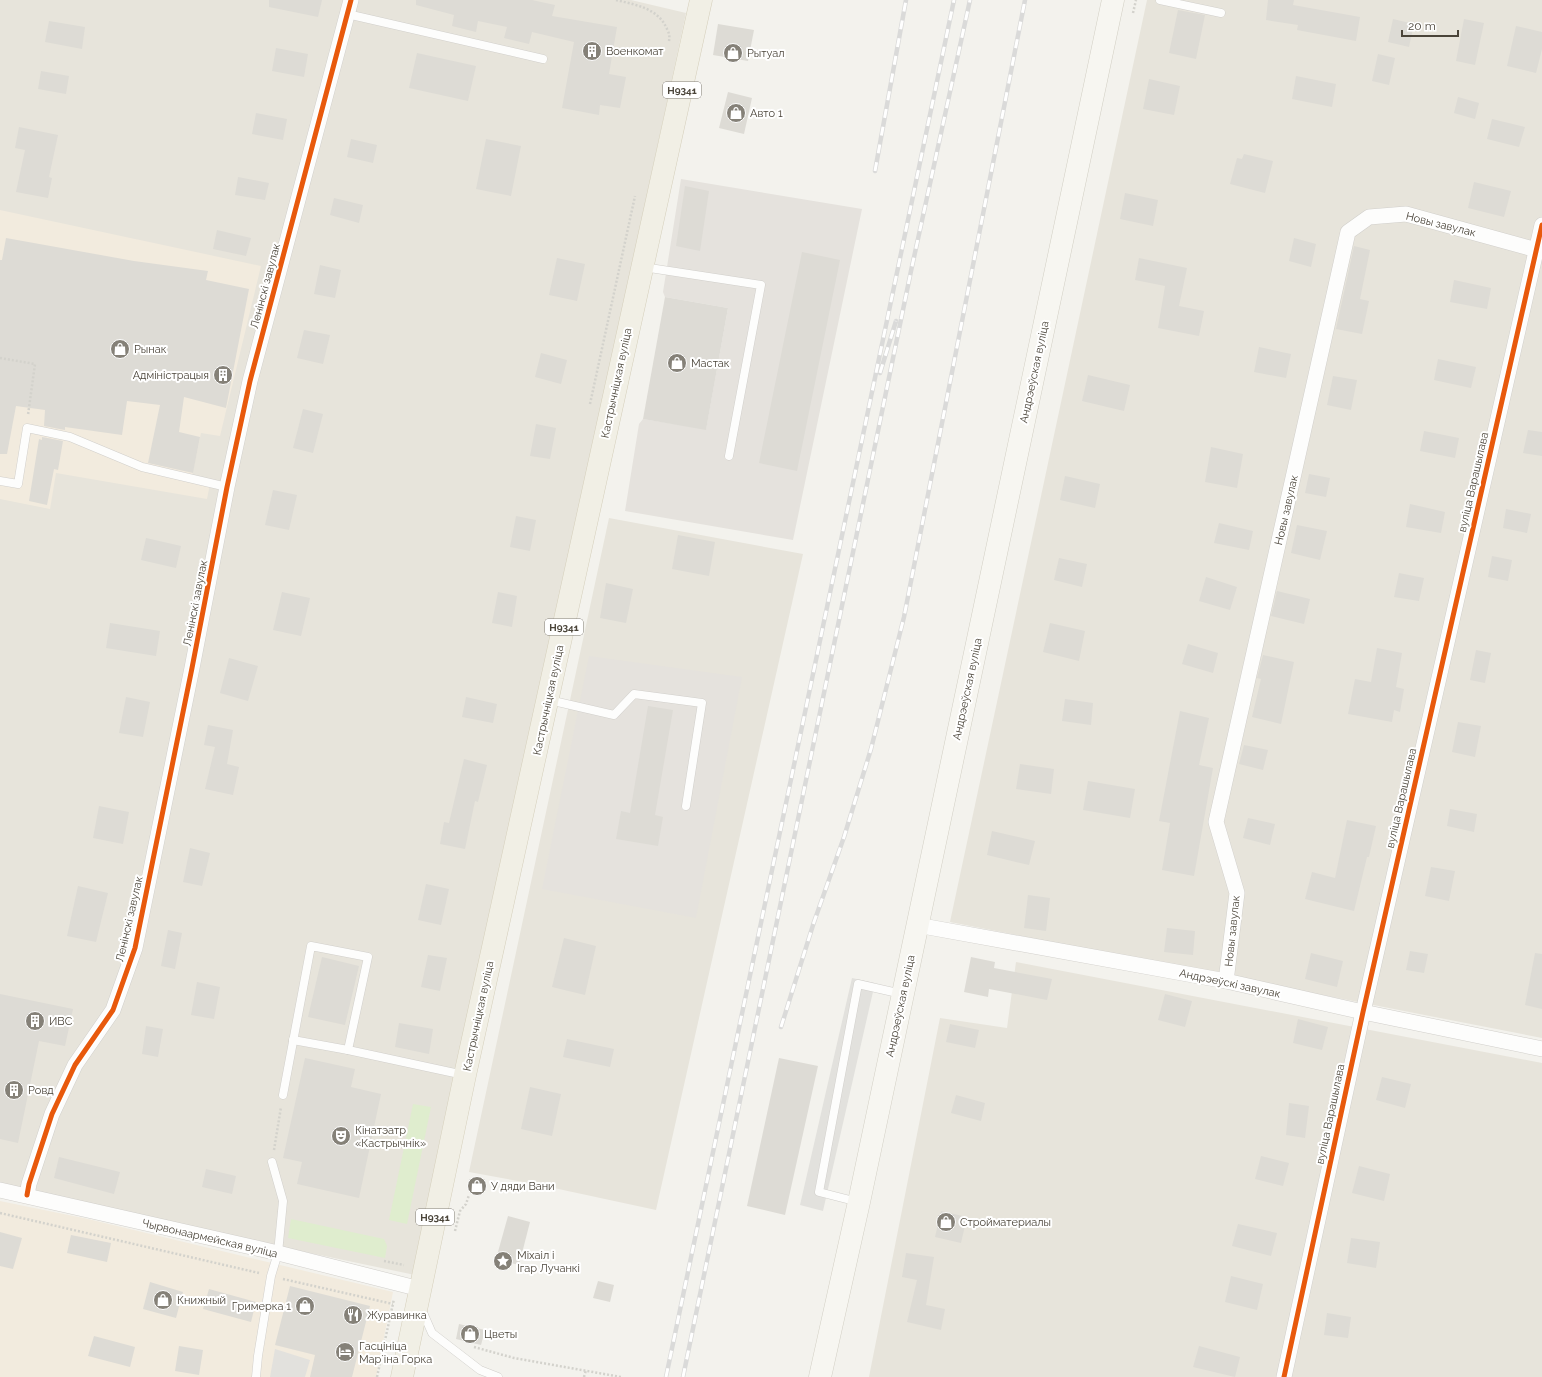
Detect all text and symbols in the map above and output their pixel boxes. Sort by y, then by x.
scale bar [1402,12,1458,38]
text: 20 m [1408,19,1436,33]
building icon: Военкомат [581,40,603,62]
shop icon: Рытуал [722,42,744,64]
place label: Военкомат [606,45,664,58]
place label: Рытуал [747,47,785,60]
road number: Н9341 [663,82,701,98]
shop icon: Авто 1 [725,102,747,124]
place label: Авто 1 [750,107,783,120]
street label: Новы завулак [1405,210,1477,240]
street label: Ленінскі завулак [248,242,283,330]
street label: Андрэеўская вуліца [1017,320,1052,424]
street label: Кастрычніцкая вуліца [598,327,635,439]
shop icon: Рынак [109,338,131,360]
place label: Рынак [134,343,167,356]
shop icon: Мастак [666,352,688,374]
place label: Мастак [691,357,730,370]
building icon: Адміністрацыя [212,364,234,386]
place label: Адміністрацыя [133,369,209,382]
street label: вуліца Варашылава [1456,431,1491,533]
street label: Новы завулак [1272,474,1301,546]
street label: Ленінскі завулак [181,559,210,647]
road number: Н9341 [545,619,583,635]
street label: Андрэеўская вуліца [950,637,985,741]
street label: Кастрычніцкая вуліца [530,644,567,756]
street label: вуліца Варашылава [1384,747,1419,849]
street label: Ленінскі завулак [113,875,146,963]
street label: Новы завулак [1222,895,1243,967]
street label: Андрэеўская вуліца [883,954,918,1058]
street label: Кастрычніцкая вуліца [460,960,497,1072]
street label: Андрэеўскі завулак [1178,966,1282,1001]
building icon: ИВС [24,1010,46,1032]
place label: ИВС [49,1015,73,1028]
street label: вуліца Варашылава [1314,1063,1347,1165]
building icon: Ровд [3,1079,25,1101]
place label: Ровд [28,1084,54,1097]
place label: Кінатэатр «Кастрычнік» [355,1124,426,1150]
theatre icon: Кінатэатр «Кастрычнік» [330,1125,352,1147]
shop icon: У дяди Вани [466,1175,488,1197]
place label: У дяди Вани [491,1180,555,1193]
road number: Н9341 [416,1209,454,1225]
shop icon: Стройматериалы [935,1211,957,1233]
place label: Стройматериалы [960,1216,1051,1229]
street label: Чырвонаармейская вуліца [141,1217,279,1260]
place label: Міхаіл і Ігар Лучанкі [517,1249,580,1275]
place icon: Міхаіл і Ігар Лучанкі [492,1250,514,1272]
shop icon: Книжный [152,1289,174,1311]
place label: Книжный [177,1294,226,1307]
shop icon: Гримерка 1 [294,1295,316,1317]
place label: Гримерка 1 [232,1300,291,1313]
restaurant icon: Журавинка [342,1304,364,1326]
place label: Журавинка [367,1309,427,1322]
shop icon: Цветы [459,1323,481,1345]
place label: Цветы [484,1328,517,1341]
place label: Гасцініца Марʼіна Горка [359,1340,432,1366]
hotel icon: Гасцініца Марʼіна Горка [334,1341,356,1363]

